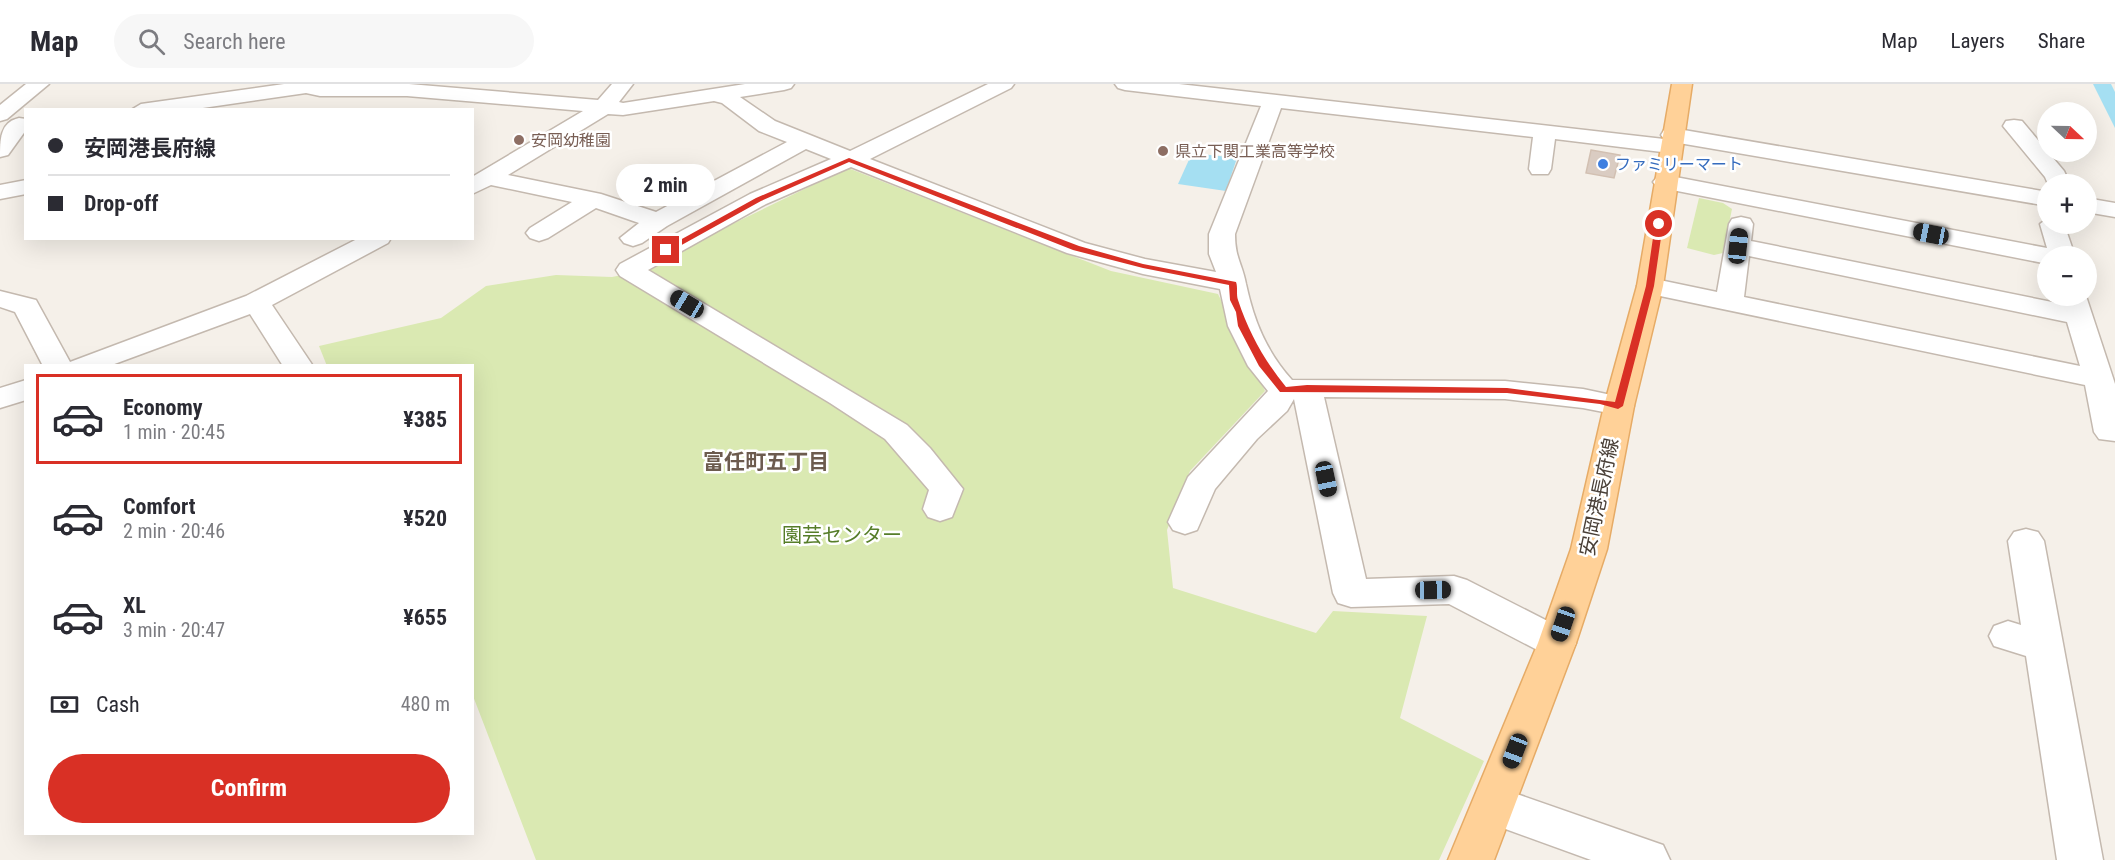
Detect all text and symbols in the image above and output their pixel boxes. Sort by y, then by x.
search box [114,14,534,68]
text: Map [30,25,78,58]
icon: search [135,25,168,58]
text: Search here [183,29,286,54]
text: Map [1881,29,1918,53]
text: Layers [1951,29,2005,53]
text: Share [2038,29,2085,53]
north arrow [2037,102,2097,162]
map controls [2037,102,2097,306]
place label: 安岡幼稚園 [531,131,611,150]
marker: 安岡幼稚園 [512,133,526,147]
text: 安岡港長府線 [84,136,216,161]
place label: 県立下関工業高等学校 [1175,142,1335,161]
marker: 県立下関工業高等学校 [1156,144,1170,158]
place label: ファミリーマート [1615,155,1743,174]
marker: ファミリーマート [1596,157,1610,171]
callout: 2 min [616,163,716,205]
text: 2 min [643,173,688,197]
button: + [2037,174,2097,234]
text: Drop-off [84,191,158,216]
route start [1645,210,1672,237]
car [1912,222,1950,246]
car [1727,227,1749,265]
route end [652,236,679,263]
button: − [2037,246,2097,306]
car [667,287,707,321]
icon: car [51,392,105,446]
text: Economy [123,395,203,420]
text: ¥385 [403,407,447,432]
text: 1 min · 20:45 [123,420,225,444]
street label: 安岡港長府線 [1575,436,1623,558]
district label: 富任町五丁目 [703,450,829,474]
car [1313,460,1339,498]
icon: car [51,491,105,545]
text: Comfort [123,494,196,519]
text: ¥520 [403,506,447,531]
text: 2 min · 20:46 [123,519,225,543]
park label: 園芸センター [782,523,902,547]
car [1415,581,1451,599]
icon: car [51,590,105,644]
text: XL [123,593,146,618]
car [1549,604,1577,644]
text: ¥655 [403,605,447,630]
text: 3 min · 20:47 [123,618,225,642]
icon: cash [48,688,81,721]
text: Cash [96,692,140,717]
text: 480 m [401,692,450,716]
car [1500,731,1530,771]
button: Confirm [48,754,450,823]

